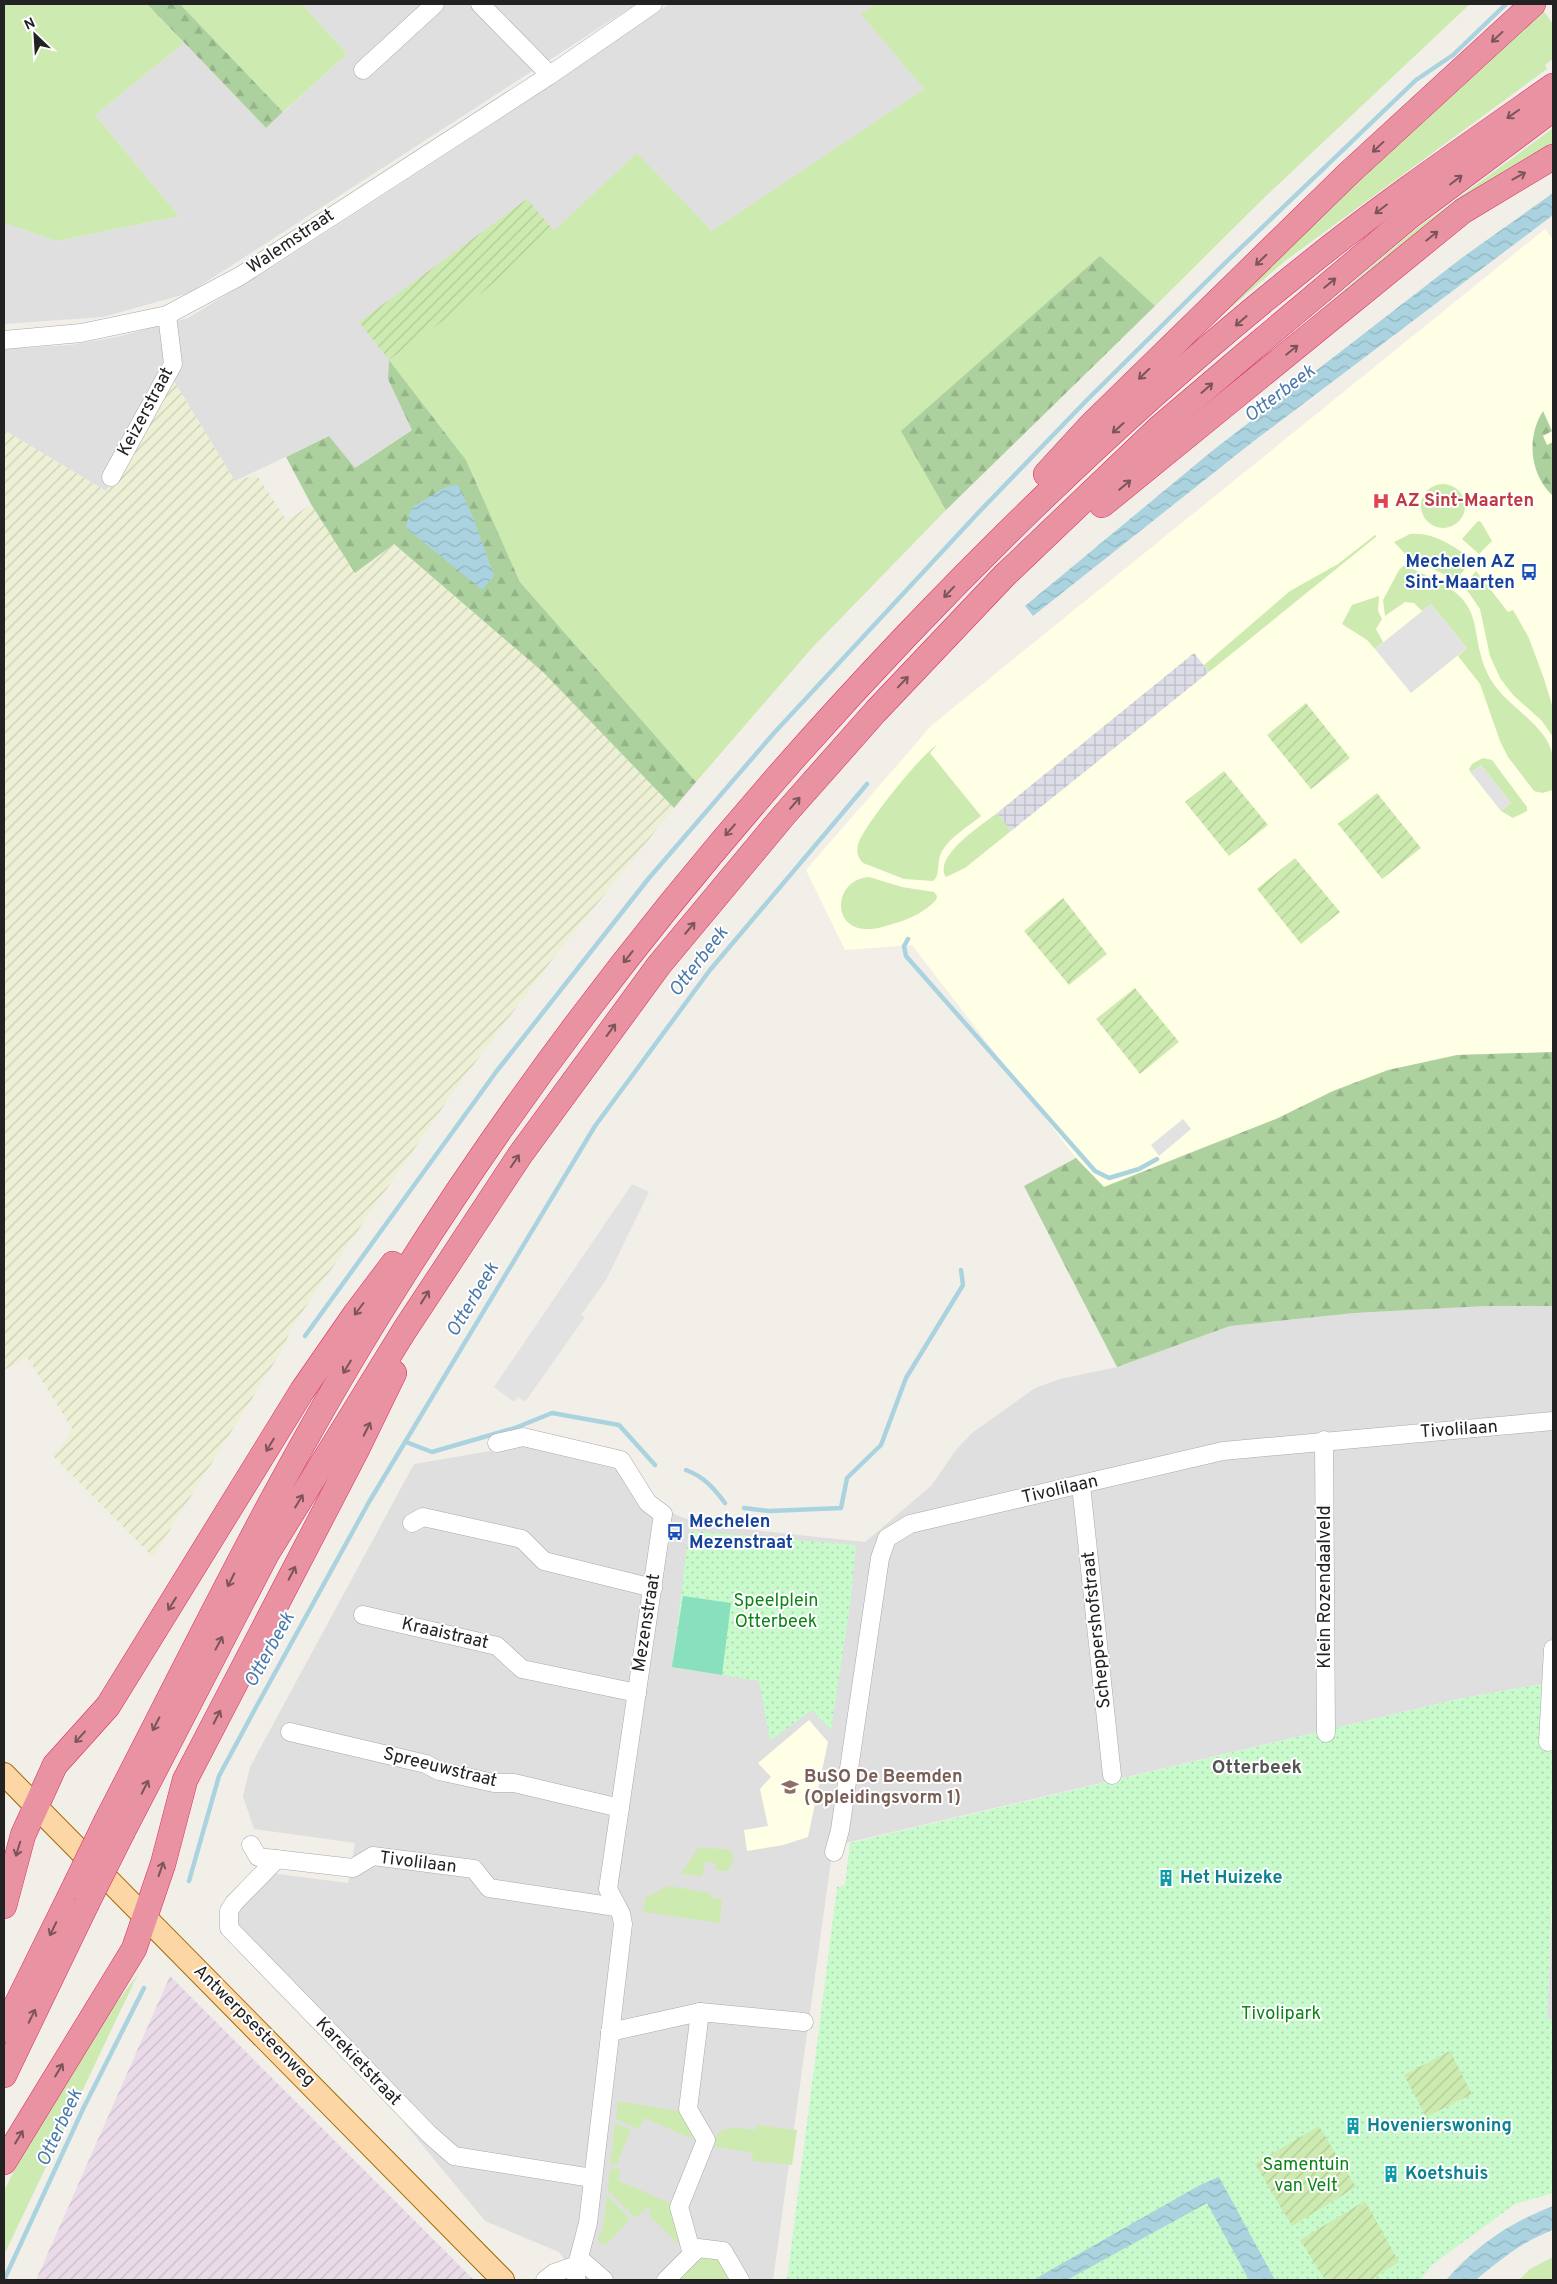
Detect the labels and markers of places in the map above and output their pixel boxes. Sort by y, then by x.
place label: AZ Sint-Maarten [1395,490,1534,513]
hospital icon: AZ Sint-Maarten [1371,491,1391,511]
place label: Mechelen AZ Sint-Maarten [1405,551,1515,595]
bus stop icon: Mechelen AZ Sint-Maarten [1519,562,1539,582]
place label: Mechelen Mezenstraat [689,1511,793,1555]
bus stop icon: Mechelen Mezenstraat [665,1522,685,1542]
place label: BuSO De Beemden (Opleidingsvorm 1) [804,1766,963,1810]
school or university icon: BuSO De Beemden (Opleidingsvorm 1) [780,1777,800,1797]
place label: Het Huizeke [1180,1867,1283,1890]
building icon: Het Huizeke [1156,1868,1176,1888]
place label: Hovenierswoning [1367,2115,1512,2138]
building icon: Hovenierswoning [1343,2116,1363,2136]
place label: Koetshuis [1405,2163,1488,2186]
building icon: Koetshuis [1381,2164,1401,2184]

